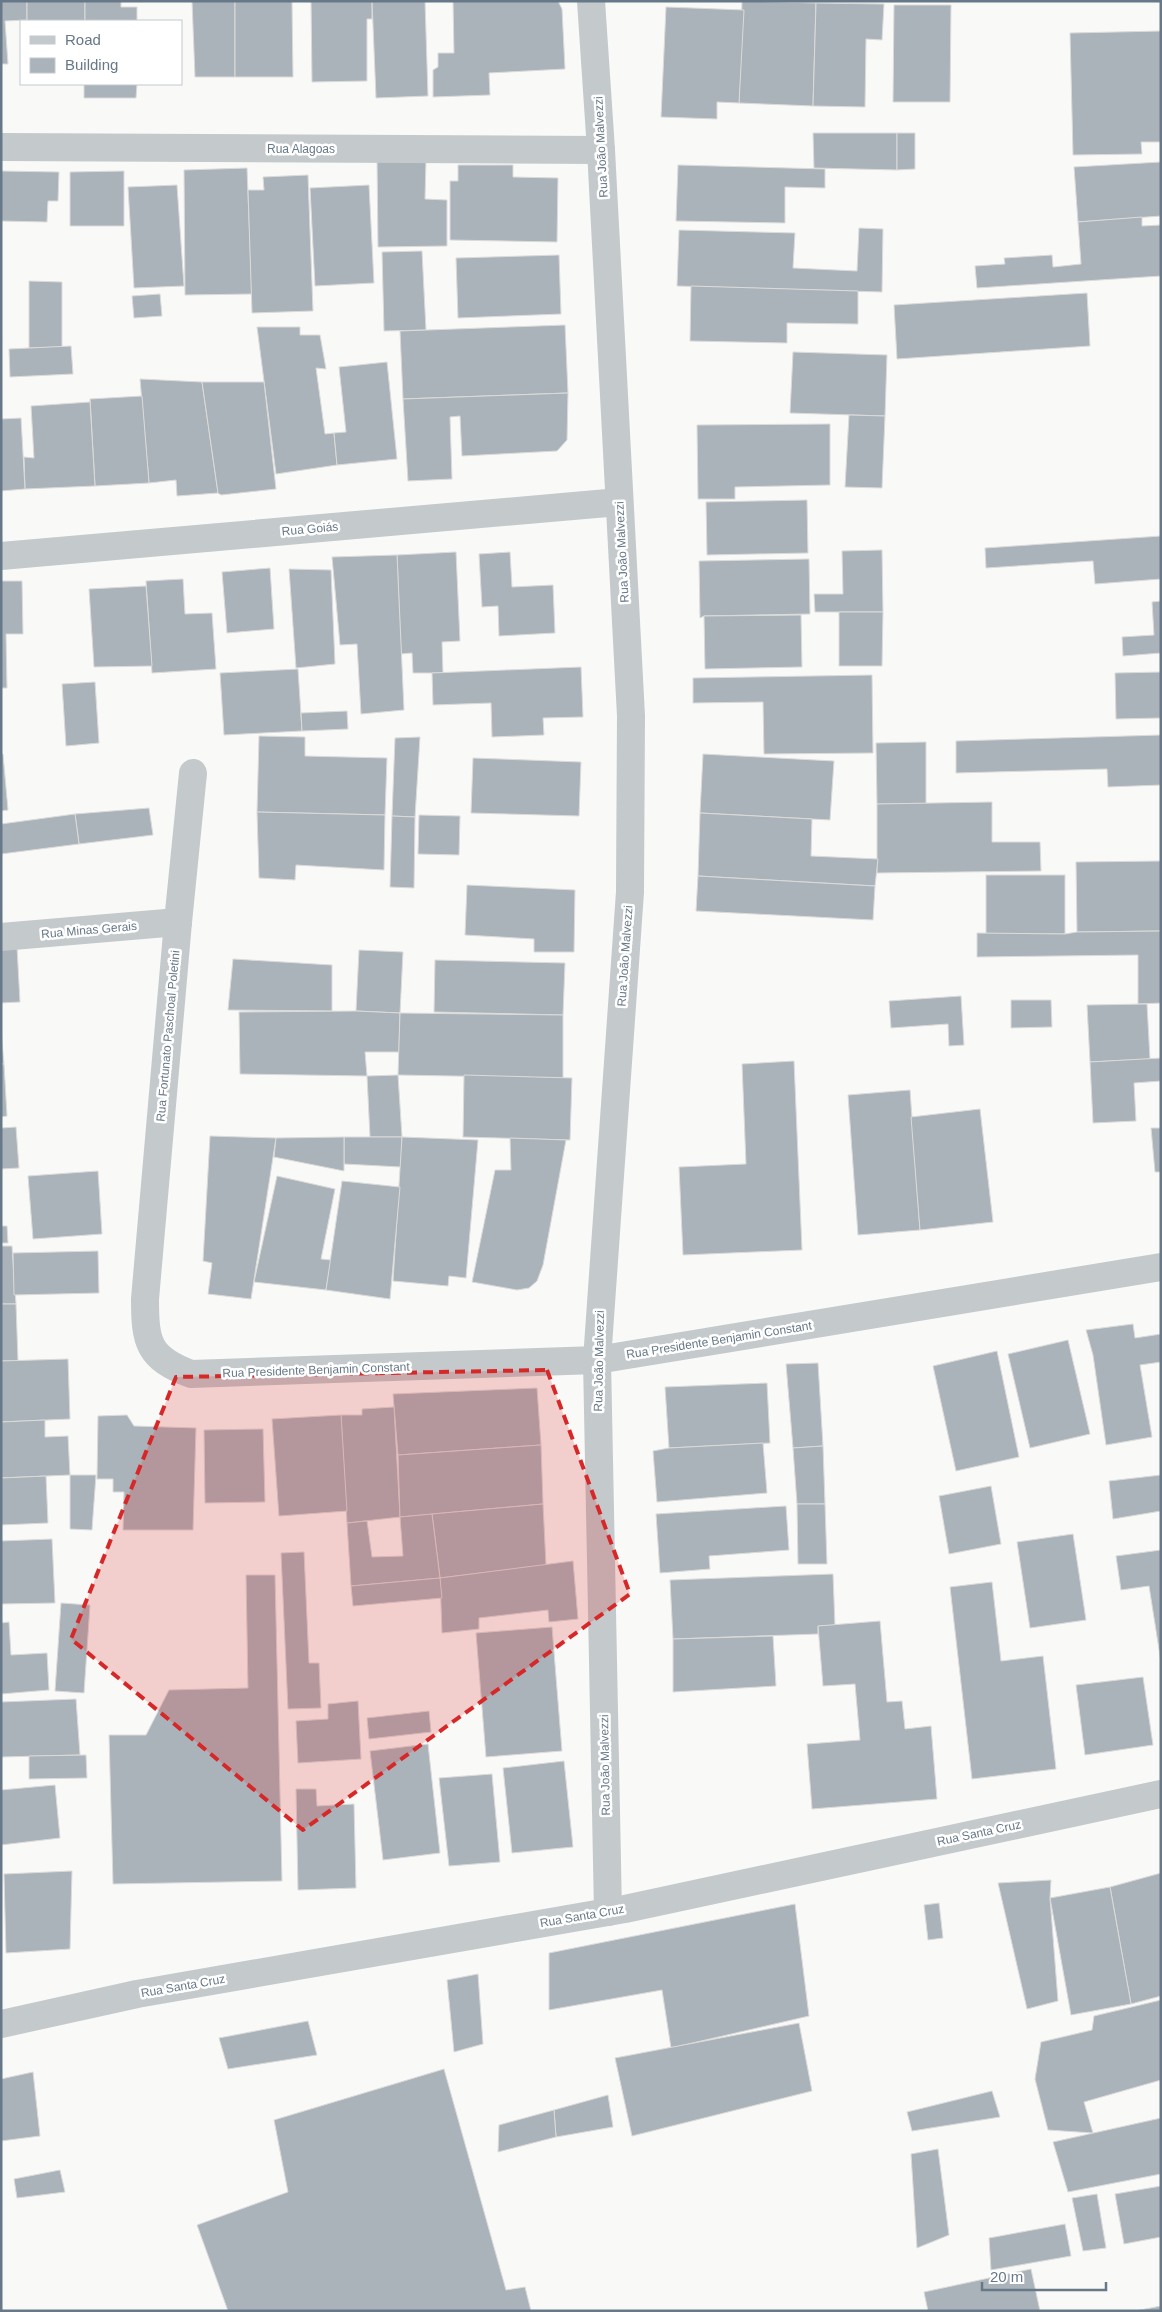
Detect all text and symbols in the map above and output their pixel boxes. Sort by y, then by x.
legend [20,20,182,85]
text: Road [65,31,101,48]
text: Building [65,56,118,73]
street label: Rua João Malvezzi [591,96,611,198]
street label: Rua Alagoas [267,142,335,156]
street label: Rua João Malvezzi [612,501,632,603]
street label: Rua Goiás [281,520,339,538]
street label: Rua João Malvezzi [614,905,636,1007]
street label: Rua Minas Gerais [41,919,137,941]
street label: Rua Fortunato Paschoal Poletini [154,950,182,1122]
street label: Rua João Malvezzi [591,1310,607,1412]
street label: Rua Presidente Benjamin Constant [625,1318,813,1362]
street label: Rua Presidente Benjamin Constant [222,1360,411,1380]
street label: Rua João Malvezzi [597,1714,613,1816]
street label: Rua Santa Cruz [936,1817,1022,1849]
street label: Rua Santa Cruz [539,1902,625,1930]
street label: Rua Santa Cruz [140,1972,226,2000]
scale bar [982,2260,1106,2292]
text: 20 m [990,2268,1023,2285]

